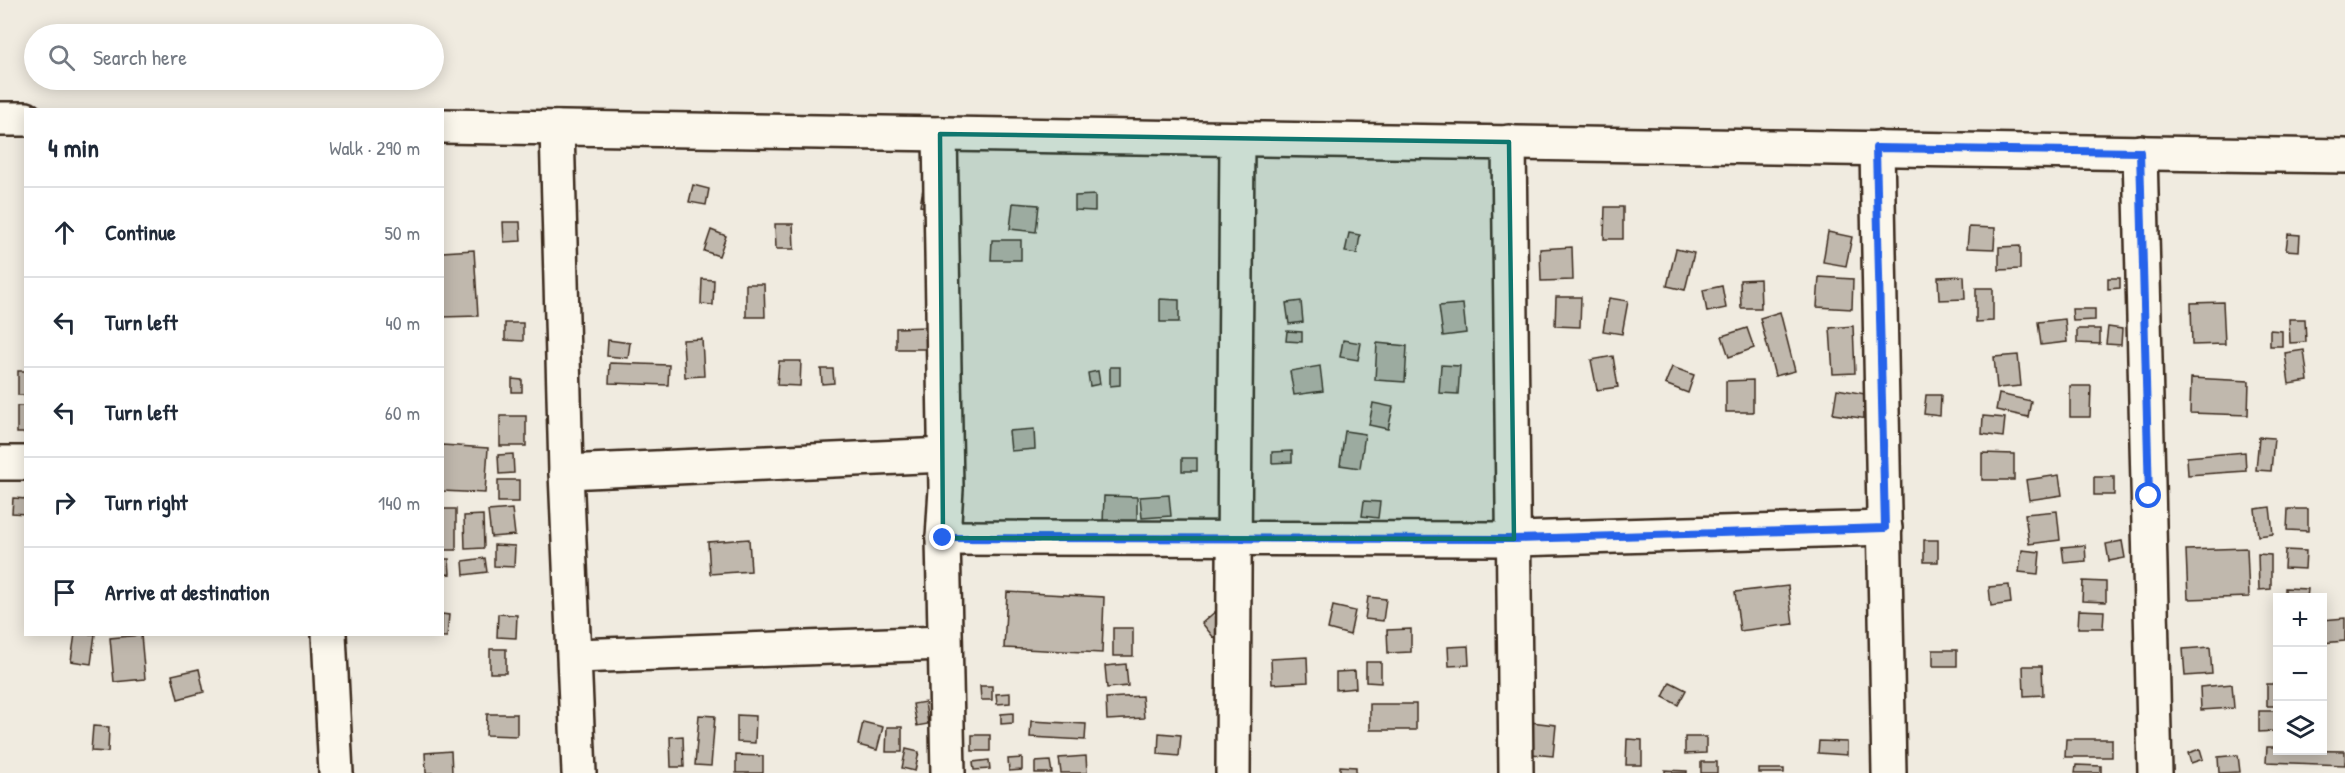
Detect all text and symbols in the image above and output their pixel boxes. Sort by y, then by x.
search box [24,24,444,90]
icon: search [45,41,78,74]
text: Search here [93,42,187,72]
text: 4 min [48,130,99,165]
text: Walk · 290 m [329,134,420,161]
icon: ahead [48,216,81,249]
text: Continue [105,217,176,247]
text: 50 m [384,219,420,246]
icon: left [48,306,81,339]
text: Turn left [105,307,178,337]
text: 40 m [385,309,420,336]
icon: left [48,396,81,429]
text: Turn left [105,397,178,427]
text: 60 m [385,399,420,426]
route start [2135,482,2161,508]
icon: right [48,486,81,519]
text: Turn right [105,487,188,517]
text: 140 m [378,489,420,516]
route end [929,524,955,550]
icon: arrive [48,576,81,609]
text: Arrive at destination [105,577,270,607]
map controls [2273,593,2327,755]
button: + [2273,593,2327,647]
button: − [2273,647,2327,701]
button: layers [2273,701,2327,755]

